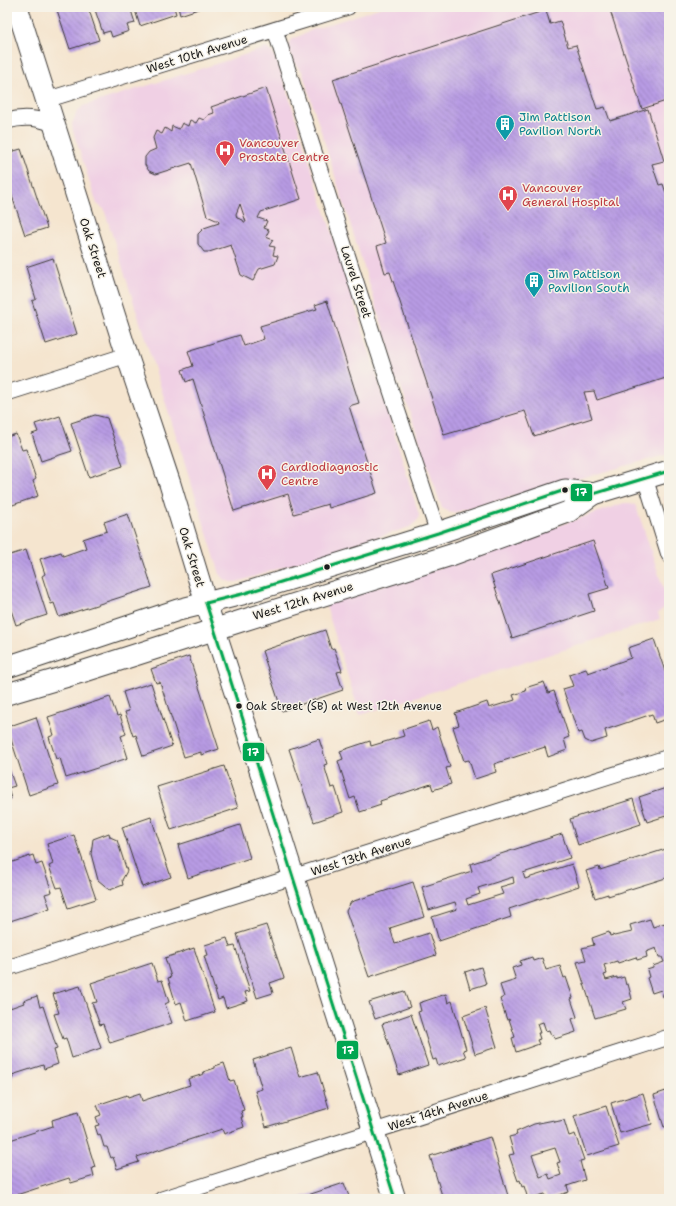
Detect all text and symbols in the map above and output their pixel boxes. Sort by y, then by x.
street label: West 10th Avenue [145,31,250,77]
place label: Jim Pattison Pavilion North [519,109,602,139]
building icon: Jim Pattison Pavilion North [494,113,516,141]
place label: Vancouver Prostate Centre [239,135,330,165]
hospital icon: Vancouver Prostate Centre [214,139,236,167]
place label: Vancouver General Hospital [522,180,619,210]
hospital icon: Vancouver General Hospital [497,184,519,212]
street label: Oak Street [76,216,110,280]
street label: Laurel Street [337,244,375,320]
place label: Jim Pattison Pavilion South [548,266,630,296]
building icon: Jim Pattison Pavilion South [523,270,545,298]
place label: Cardiodiagnostic Centre [281,459,378,489]
hospital icon: Cardiodiagnostic Centre [256,463,278,491]
line badge: 17 [570,483,593,502]
unlabelled marker [560,485,570,495]
text: 17 [575,485,588,500]
street label: Oak Street [175,525,209,589]
unlabelled marker [322,562,332,572]
street label: West 12th Avenue [251,578,355,624]
place label: Oak Street (SB) at West 12th Avenue [246,699,442,714]
marker: Oak Street (SB) at West 12th Avenue [234,701,244,711]
line badge: 17 [242,742,265,762]
text: 17 [247,745,260,760]
street label: West 13th Avenue [309,832,413,880]
line badge: 17 [336,1040,359,1060]
text: 17 [342,1043,355,1058]
street label: West 14th Avenue [386,1087,490,1135]

